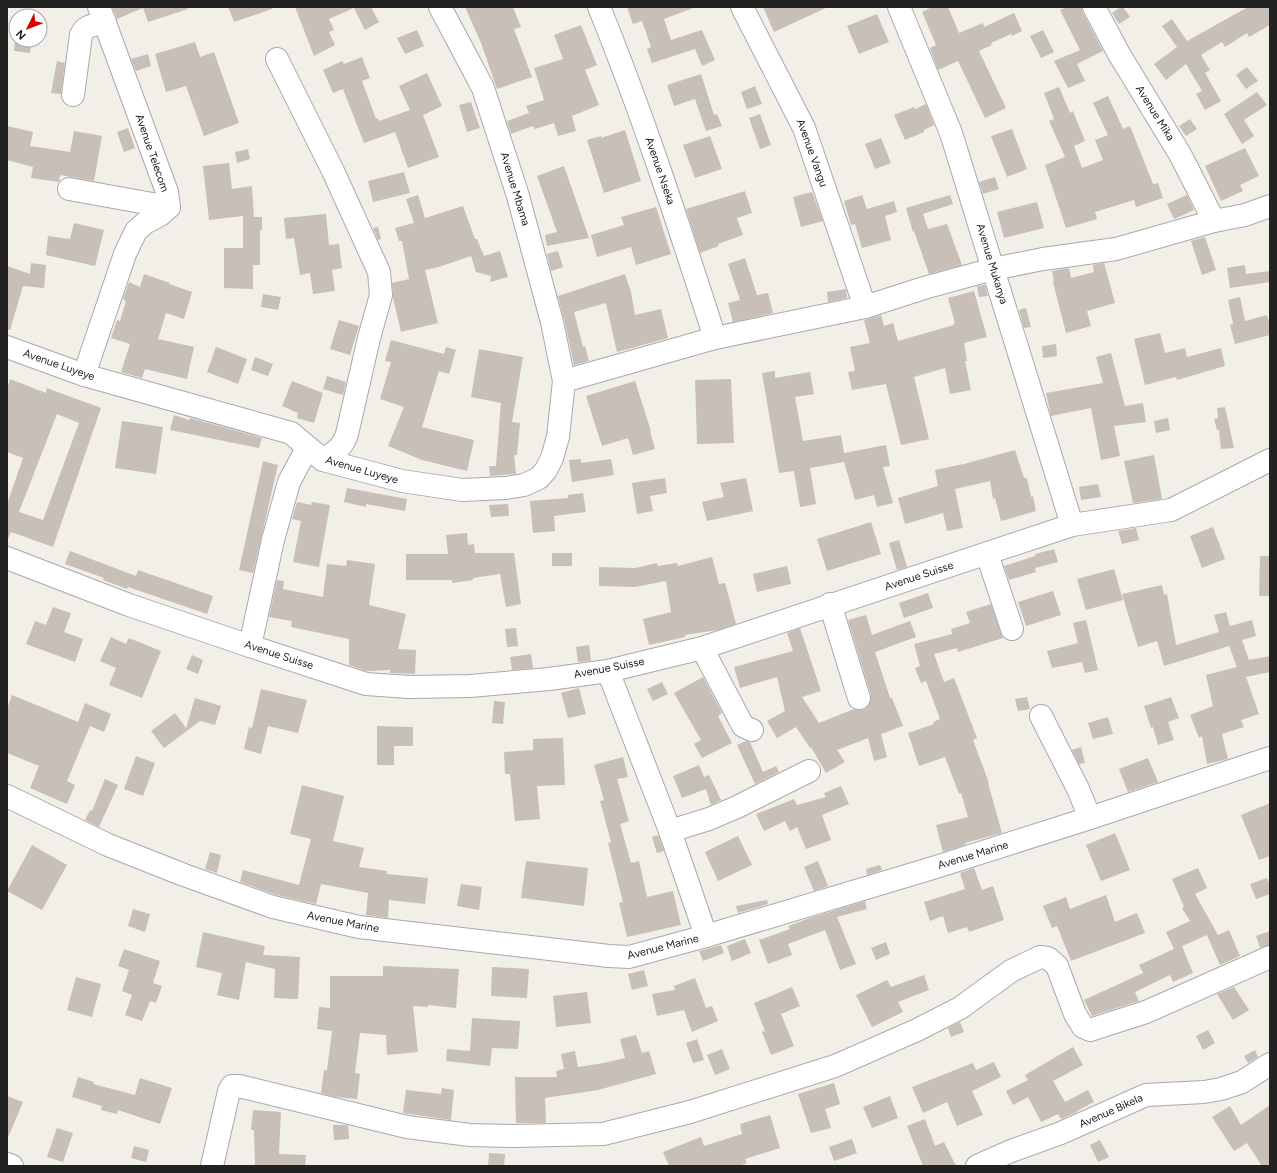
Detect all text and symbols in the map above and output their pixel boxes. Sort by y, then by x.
north arrow [8,8,48,48]
text: N [13,27,29,42]
street label: Avenue Mika [1133,83,1177,143]
street label: Avenue Telecom [133,112,171,194]
street label: Avenue Vangu [794,117,830,189]
street label: Avenue Nseka [642,136,678,206]
street label: Avenue Mbama [498,151,532,227]
street label: Avenue Mukanya [974,222,1010,306]
street label: Avenue Luyeye [21,347,97,383]
street label: Avenue Luyeye [324,453,400,487]
street label: Avenue Suisse [883,559,955,593]
street label: Avenue Suisse [243,638,315,672]
street label: Avenue Suisse [573,655,645,681]
street label: Avenue Marine [936,838,1010,872]
street label: Avenue Marine [306,909,380,935]
street label: Avenue Marine [626,932,700,962]
street label: Avenue Bikela [1077,1091,1145,1131]

